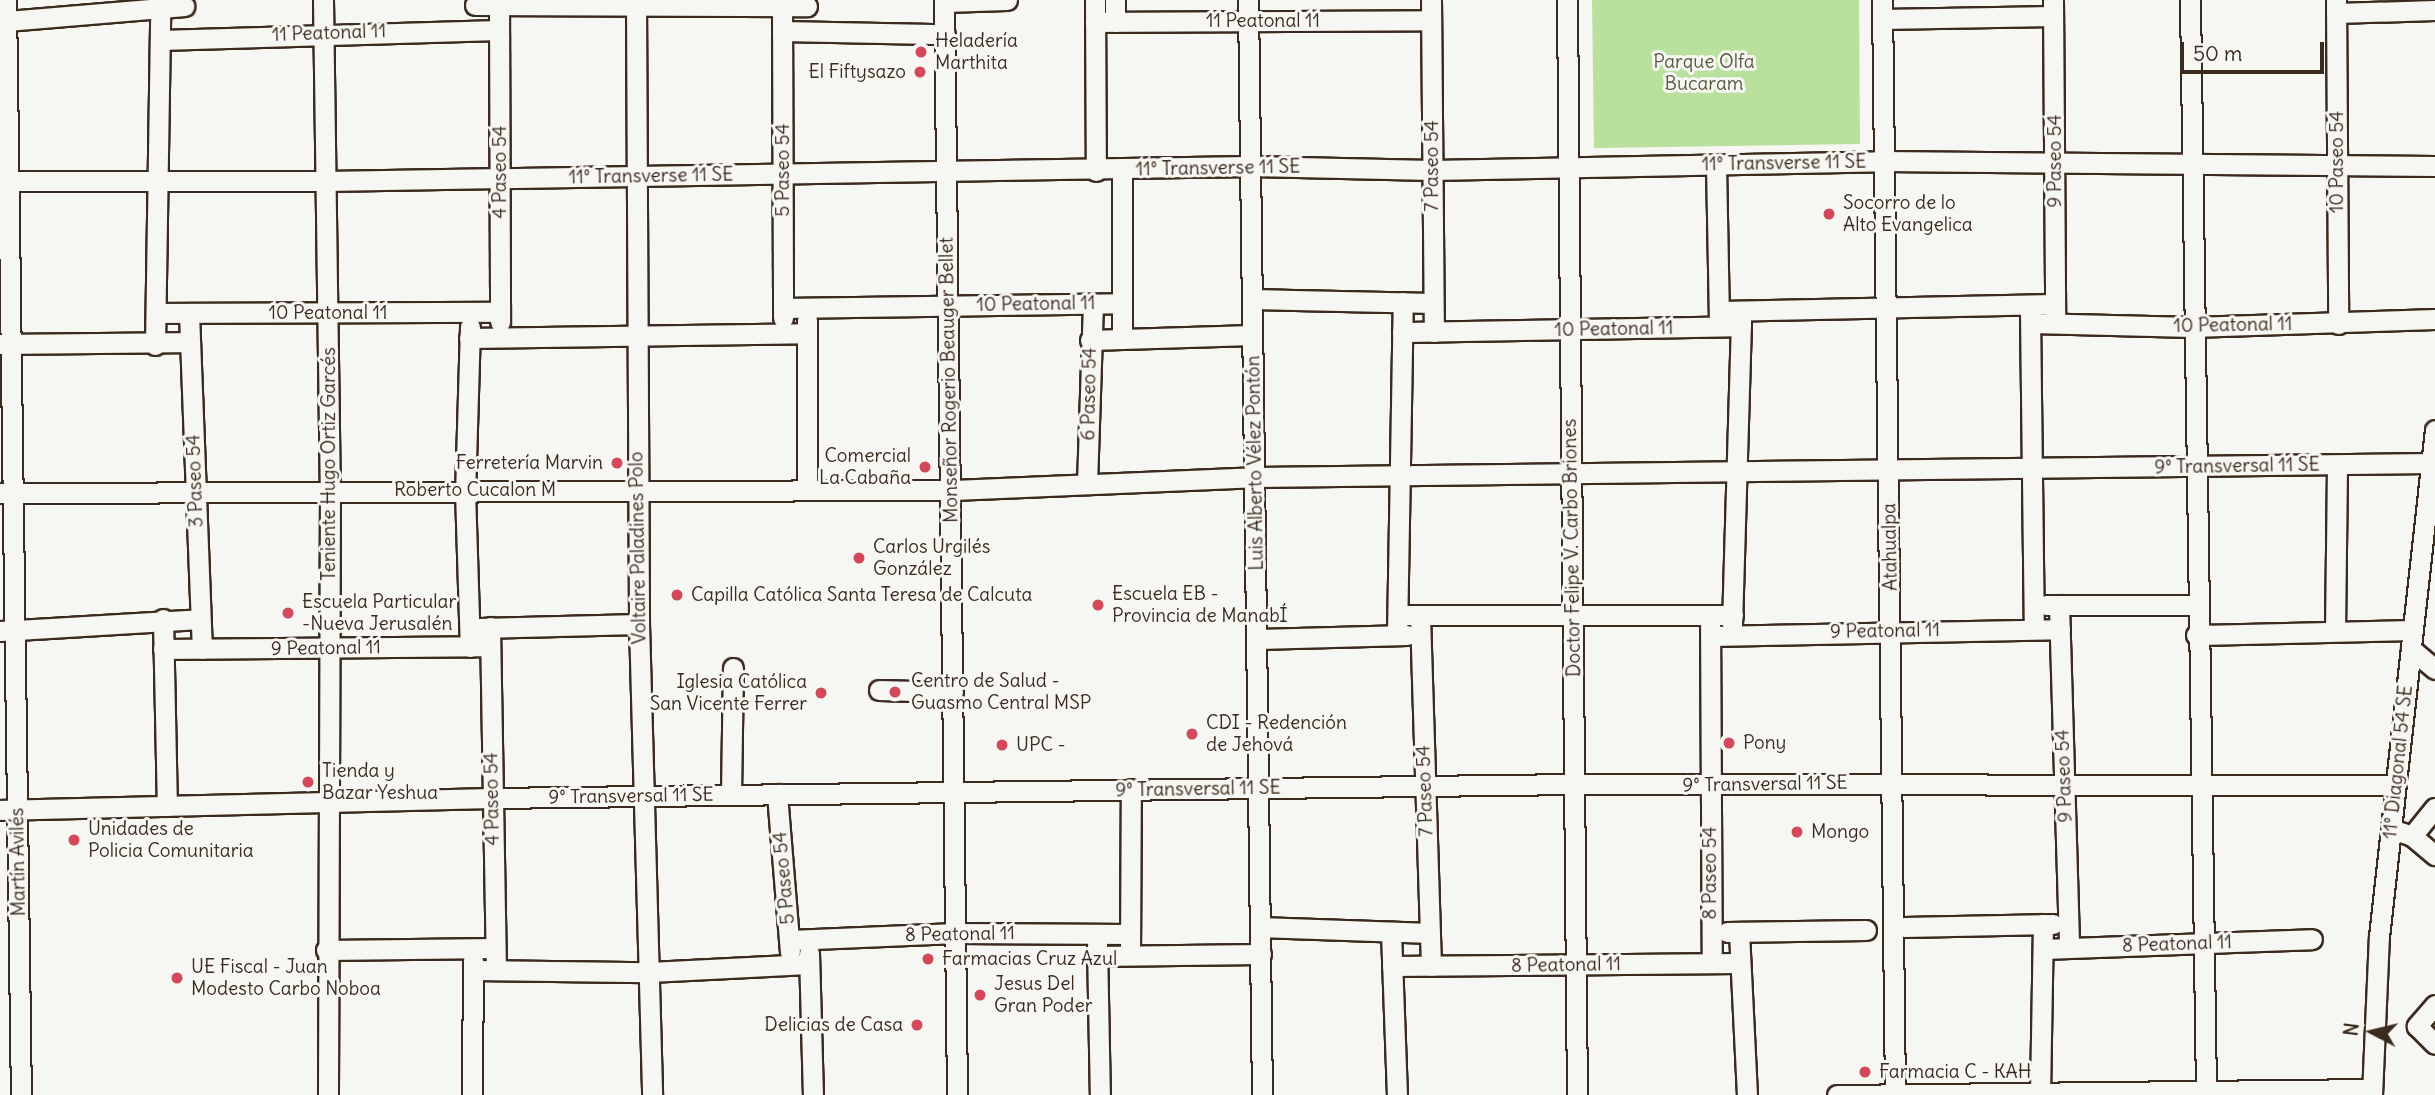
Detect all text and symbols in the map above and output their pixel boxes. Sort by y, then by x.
street label: 11 Peatonal 11 [1206,10,1320,32]
street label: 11 Peatonal 11 [272,20,386,46]
scale bar [2183,28,2326,72]
place label: Heladería Marthita [935,30,1018,74]
text: 50 m [2193,40,2242,67]
marker: Heladería Marthita [913,44,929,60]
park label: Parque Olfa Bucaram [1653,51,1755,95]
place label: El Fiftysazo [809,61,906,83]
marker: El Fiftysazo [912,64,928,80]
street label: 10 Paseo 54 [2326,111,2348,213]
street label: 9 Paseo 54 [2044,114,2066,208]
street label: 7 Paseo 54 [1421,120,1443,212]
street label: 5 Paseo 54 [772,123,794,217]
street label: 4 Paseo 54 [489,125,511,219]
street label: 11° Transverse 11 SE [1702,150,1866,176]
street label: 11° Transverse 11 SE [1136,155,1300,181]
street label: 11° Transverse 11 SE [569,163,733,189]
place label: Socorro de lo Alto Evangelica [1843,192,1973,236]
marker: Socorro de lo Alto Evangelica [1821,206,1837,222]
street label: Monseñor Rogerio Beauger Bellet [935,237,963,523]
street label: 10 Peatonal 11 [976,292,1096,316]
street label: 10 Peatonal 11 [268,302,388,324]
street label: 10 Peatonal 11 [2173,313,2293,337]
street label: 10 Peatonal 11 [1554,317,1674,341]
street label: Teniente Hugo Ortiz Garcés [318,347,340,581]
street label: 6 Paseo 54 [1077,347,1101,441]
street label: Luis Alberto Vélez Pontón [1242,355,1268,571]
street label: Doctor Felipe V. Carbo Briones [1558,419,1586,677]
street label: 3 Paseo 54 [182,434,208,528]
place label: Comercial La Cabaña [819,445,911,489]
street label: Voltaire Paladines Polo [625,451,651,645]
place label: Ferretería Marvin [456,452,603,474]
street label: 9° Transversal 11 SE [2154,453,2320,479]
marker: Ferretería Marvin [609,455,625,471]
marker: Comercial La Cabaña [917,459,933,475]
street label: Roberto Cucalon M [394,479,556,501]
street label: Atahualpa [1878,503,1902,591]
place label: Carlos Urgilés González [873,536,990,580]
marker: Carlos Urgilés González [851,550,867,566]
place label: Escuela EB - Provincia de ManabÍ [1112,583,1288,627]
place label: Capilla Católica Santa Teresa de Calcuta [691,584,1032,606]
marker: Capilla Católica Santa Teresa de Calcuta [669,587,685,603]
place label: Escuela Particular -Nueva Jerusalén [302,591,456,635]
marker: Escuela EB - Provincia de ManabÍ [1090,597,1106,613]
marker: Escuela Particular -Nueva Jerusalén [280,605,296,621]
street label: 9 Peatonal 11 [1830,619,1940,643]
street label: 9 Peatonal 11 [271,636,381,660]
place label: Centro de Salud - Guasmo Central MSP [911,670,1091,714]
place label: Iglesia Católica San Vicente Ferrer [650,671,807,715]
marker: Centro de Salud - Guasmo Central MSP [885,682,905,702]
street label: 11° Diagonal 54 SE [2379,684,2417,840]
marker: Iglesia Católica San Vicente Ferrer [813,685,829,701]
place label: CDI - Redención de Jehová [1206,712,1347,756]
marker: CDI - Redención de Jehová [1184,726,1200,742]
street label: 9 Paseo 54 [2051,729,2077,823]
place label: Pony [1743,732,1786,754]
place label: UPC - [1016,734,1066,756]
marker: Pony [1721,735,1737,751]
marker: UPC - [994,737,1010,753]
street label: 7 Paseo 54 [1412,745,1438,837]
street label: 4 Paseo 54 [480,752,504,846]
place label: Tienda y Bazar Yeshua [322,760,438,804]
street label: 9° Transversal 11 SE [1682,771,1848,797]
marker: Tienda y Bazar Yeshua [300,774,316,790]
street label: 9° Transversal 11 SE [1115,776,1281,802]
street label: 9° Transversal 11 SE [548,783,714,809]
street label: Martín Avilés [6,807,30,917]
place label: Unidades de Policia Comunitaria [88,818,254,862]
place label: Mongo [1811,821,1869,843]
marker: Mongo [1789,824,1805,840]
street label: 8 Paseo 54 [1699,826,1721,920]
street label: 5 Paseo 54 [769,831,799,925]
marker: Unidades de Policia Comunitaria [66,832,82,848]
street label: 8 Peatonal 11 [905,922,1015,946]
street label: 8 Peatonal 11 [2122,931,2232,957]
place label: Farmacias Cruz Azul [942,948,1117,970]
marker: Farmacias Cruz Azul [920,951,936,967]
street label: 8 Peatonal 11 [1511,953,1621,977]
place label: UE Fiscal - Juan Modesto Carbo Noboa [191,956,381,1000]
marker: UE Fiscal - Juan Modesto Carbo Noboa [169,970,185,986]
place label: Jesus Del Gran Poder [994,973,1092,1017]
marker: Jesus Del Gran Poder [972,987,988,1003]
north arrow [2337,997,2407,1067]
place label: Delicias de Casa [764,1014,903,1036]
marker: Delicias de Casa [909,1017,925,1033]
text: N [2338,1021,2364,1037]
place label: Farmacia C - KAH [1879,1061,2031,1083]
marker: Farmacia C - KAH [1857,1064,1873,1080]

